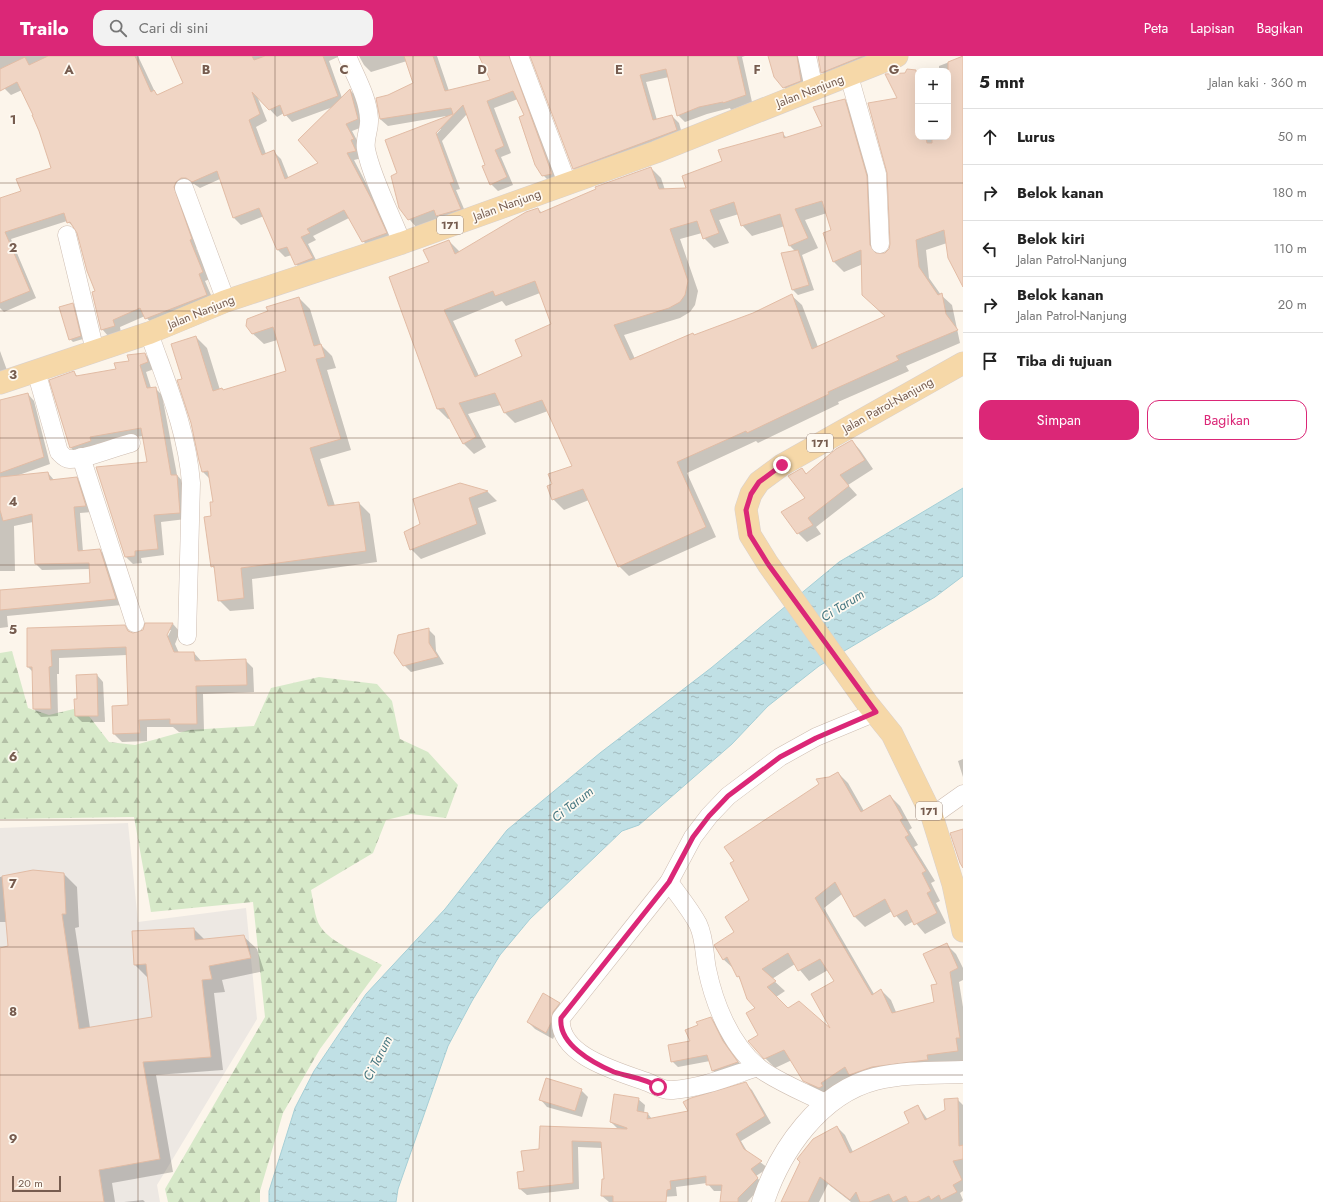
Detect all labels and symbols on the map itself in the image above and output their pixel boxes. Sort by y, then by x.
text: A [63,60,74,79]
text: B [202,60,211,79]
text: C [339,60,349,79]
text: D [477,60,487,79]
text: E [615,60,623,79]
text: F [753,60,761,79]
text: G [889,60,900,79]
street label: Jalan Nanjung [772,70,846,113]
text: 1 [10,110,16,129]
street label: Jalan Nanjung [469,184,543,226]
road number: 171 [437,216,463,234]
text: 2 [9,238,17,257]
street label: Jalan Nanjung [163,290,237,334]
text: 3 [9,365,17,384]
street label: Jalan Patrol-Nanjung [837,373,937,438]
road number: 171 [807,434,833,452]
route end [773,456,791,474]
text: 4 [8,492,18,511]
water label: Ci Tarum [817,584,868,626]
text: 5 [9,620,17,639]
text: 6 [9,747,18,766]
water label: Ci Tarum [547,782,597,827]
road number: 171 [916,802,942,820]
text: 7 [9,874,17,893]
text: 8 [9,1002,17,1021]
water label: Ci Tarum [358,1032,397,1084]
route start [649,1078,667,1096]
text: 9 [9,1129,18,1148]
scale bar [12,1174,61,1193]

